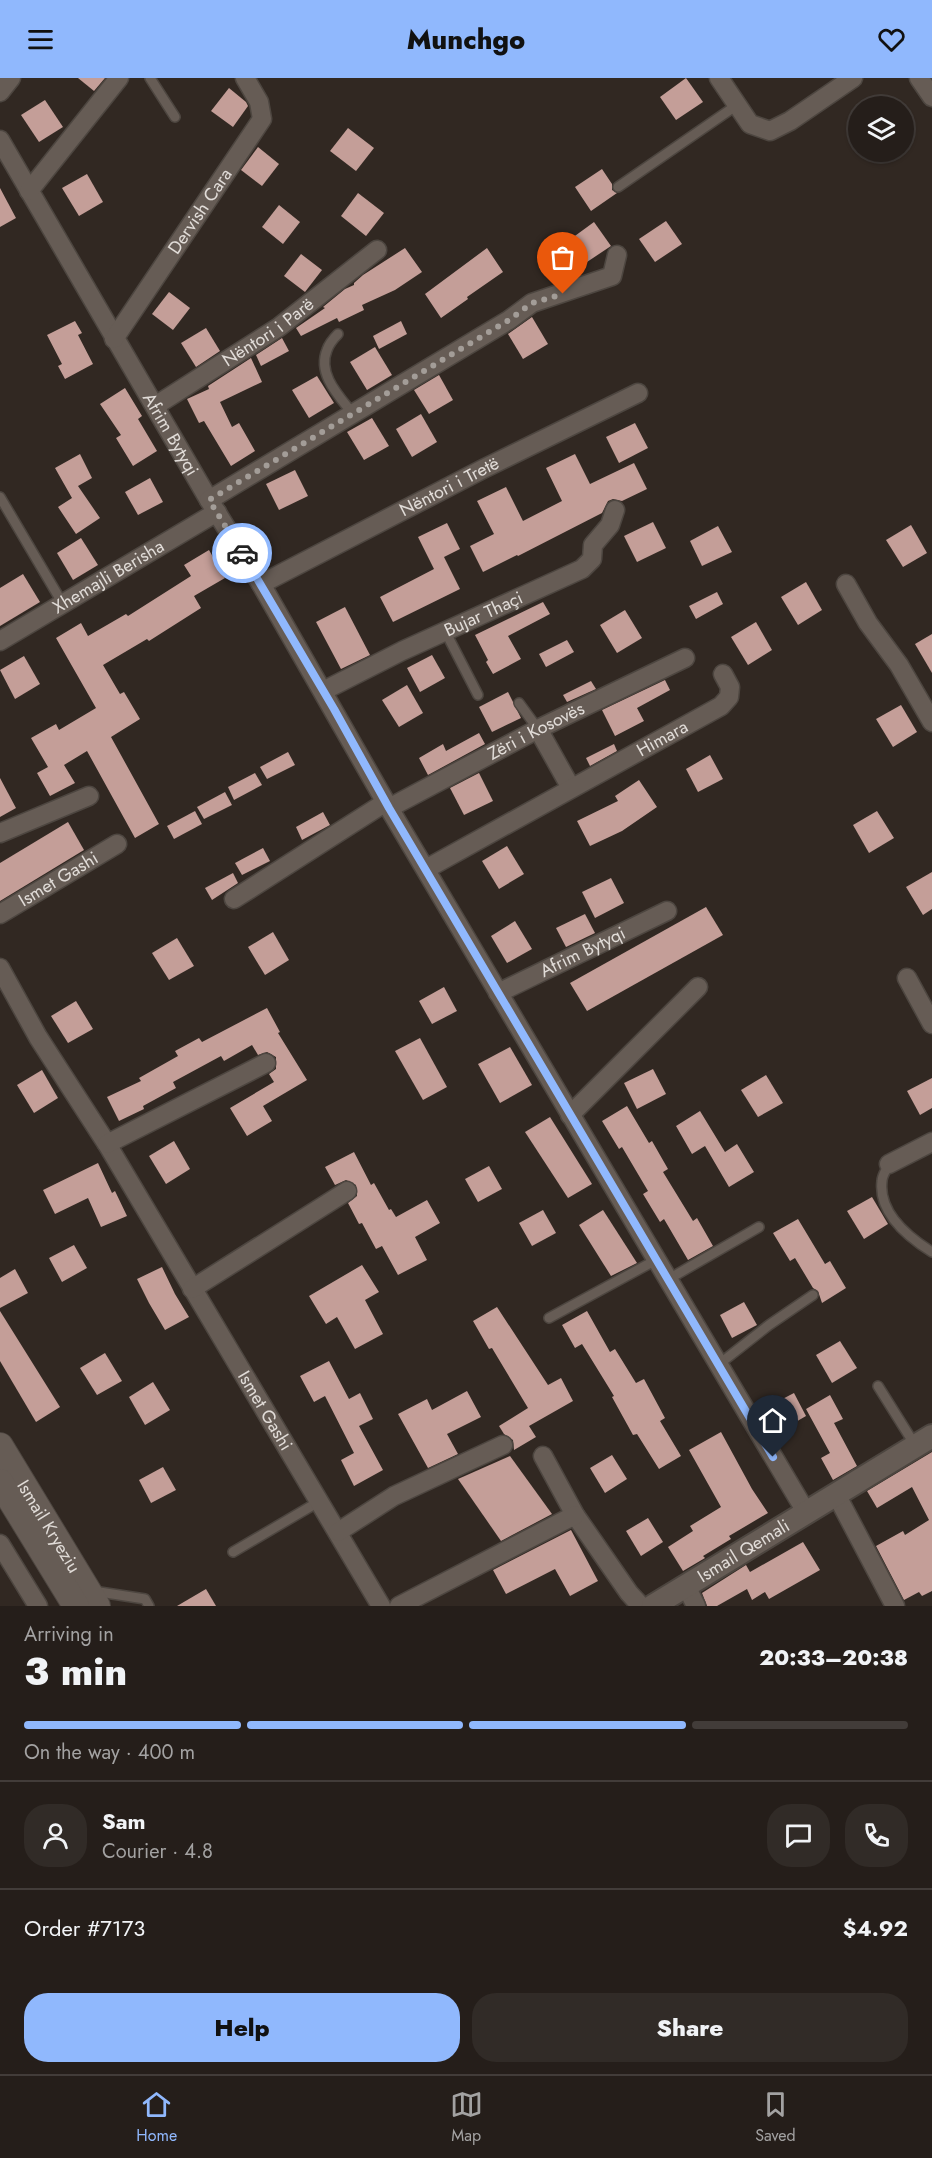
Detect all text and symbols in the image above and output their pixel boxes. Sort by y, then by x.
text: Munchgo [407,20,525,59]
icon: menu [24,23,57,56]
icon: heart [875,23,908,56]
map controls [848,96,914,162]
button: layers [848,96,914,162]
street label: Dervish Cara [162,163,238,259]
pin [537,232,588,294]
icon: bag [546,241,579,274]
street label: Nëntori i Parë [217,291,319,373]
street label: Afrim Bytyqi [136,388,205,480]
street label: Nëntori i Tretë [395,450,504,523]
courier [212,523,272,583]
street label: Xhemajli Berisha [48,533,169,620]
icon: car [226,537,259,570]
street label: Bujar Thaçi [440,585,527,643]
street label: Zëri i Kosovës [483,696,589,766]
street label: Himara [632,714,693,763]
street label: Ismet Gashi [14,845,103,913]
street label: Afrim Bytyqi [535,920,630,984]
street label: Ismet Gashi [231,1366,299,1455]
pin [747,1395,798,1457]
icon: home [756,1404,789,1437]
street label: Ismail Kryeziu [10,1475,87,1578]
street label: Ismail Qemali [692,1513,795,1589]
text: Arriving in [24,1620,114,1649]
text: 20:33–20:38 [759,1641,908,1673]
text: 3 min [24,1643,127,1700]
text: On the way · 400 m [24,1738,195,1767]
button: person [24,1804,87,1867]
button: chat [767,1804,830,1867]
button: phone [845,1804,908,1867]
text: Sam [102,1805,146,1837]
text: Courier · 4.8 [102,1837,213,1866]
text: Order #7173 [24,1912,145,1944]
text: $4.92 [843,1912,908,1944]
button: Help [24,1993,460,2062]
button: Share [472,1993,908,2062]
tab: Home [136,2088,177,2147]
tab: Map [450,2088,483,2147]
tab: Saved [755,2088,796,2147]

